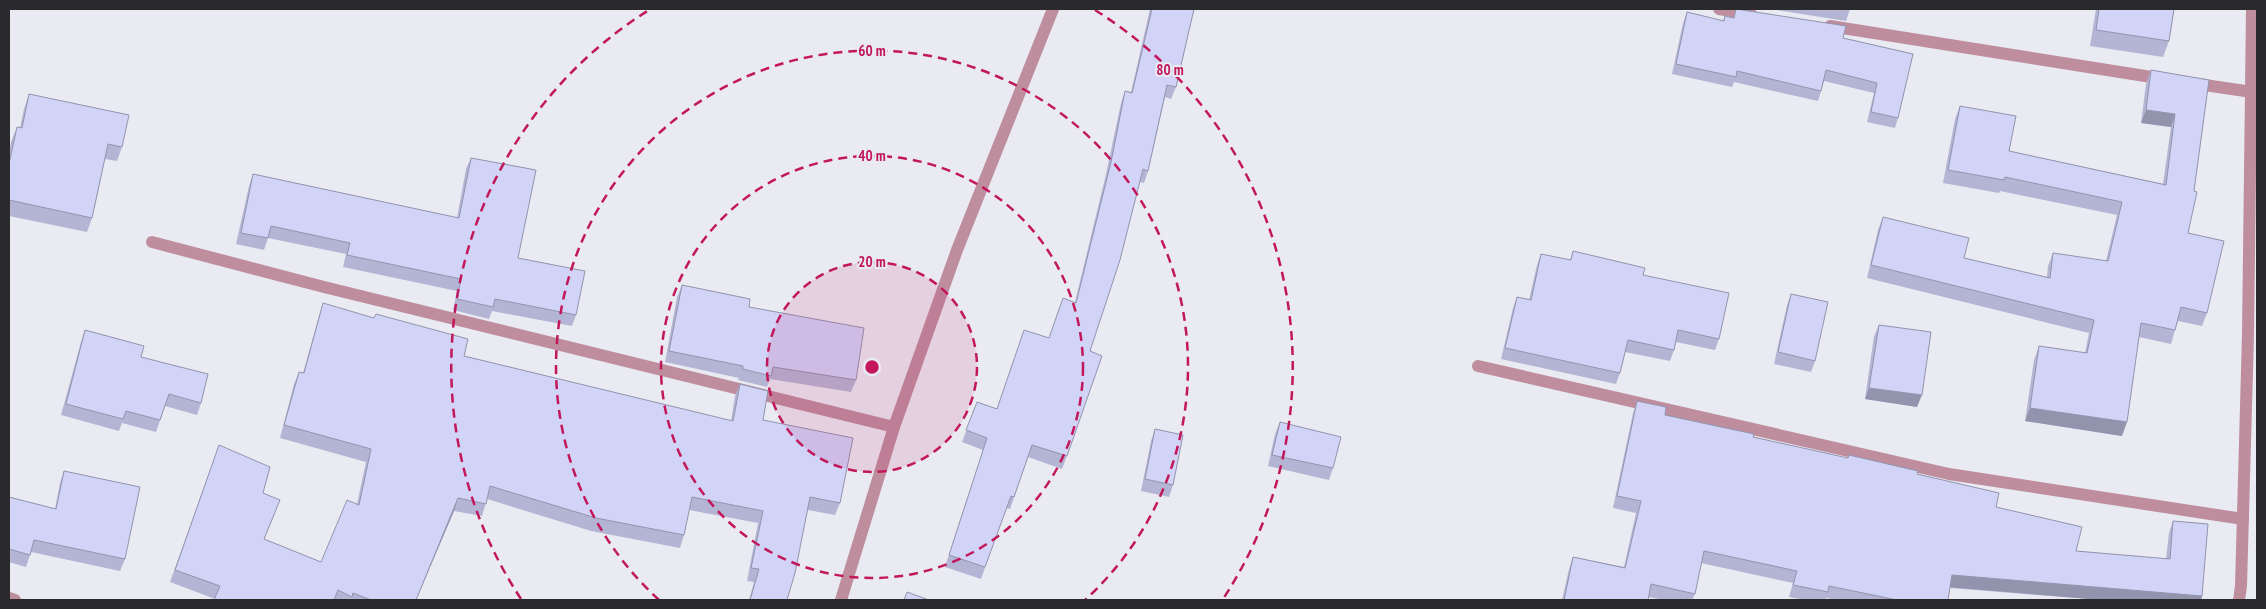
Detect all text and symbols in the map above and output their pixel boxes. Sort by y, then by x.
text: 60 m [858,41,886,60]
text: 80 m [1156,60,1184,79]
text: 40 m [858,146,886,165]
text: 20 m [858,252,886,271]
centre of rings [863,358,881,376]

